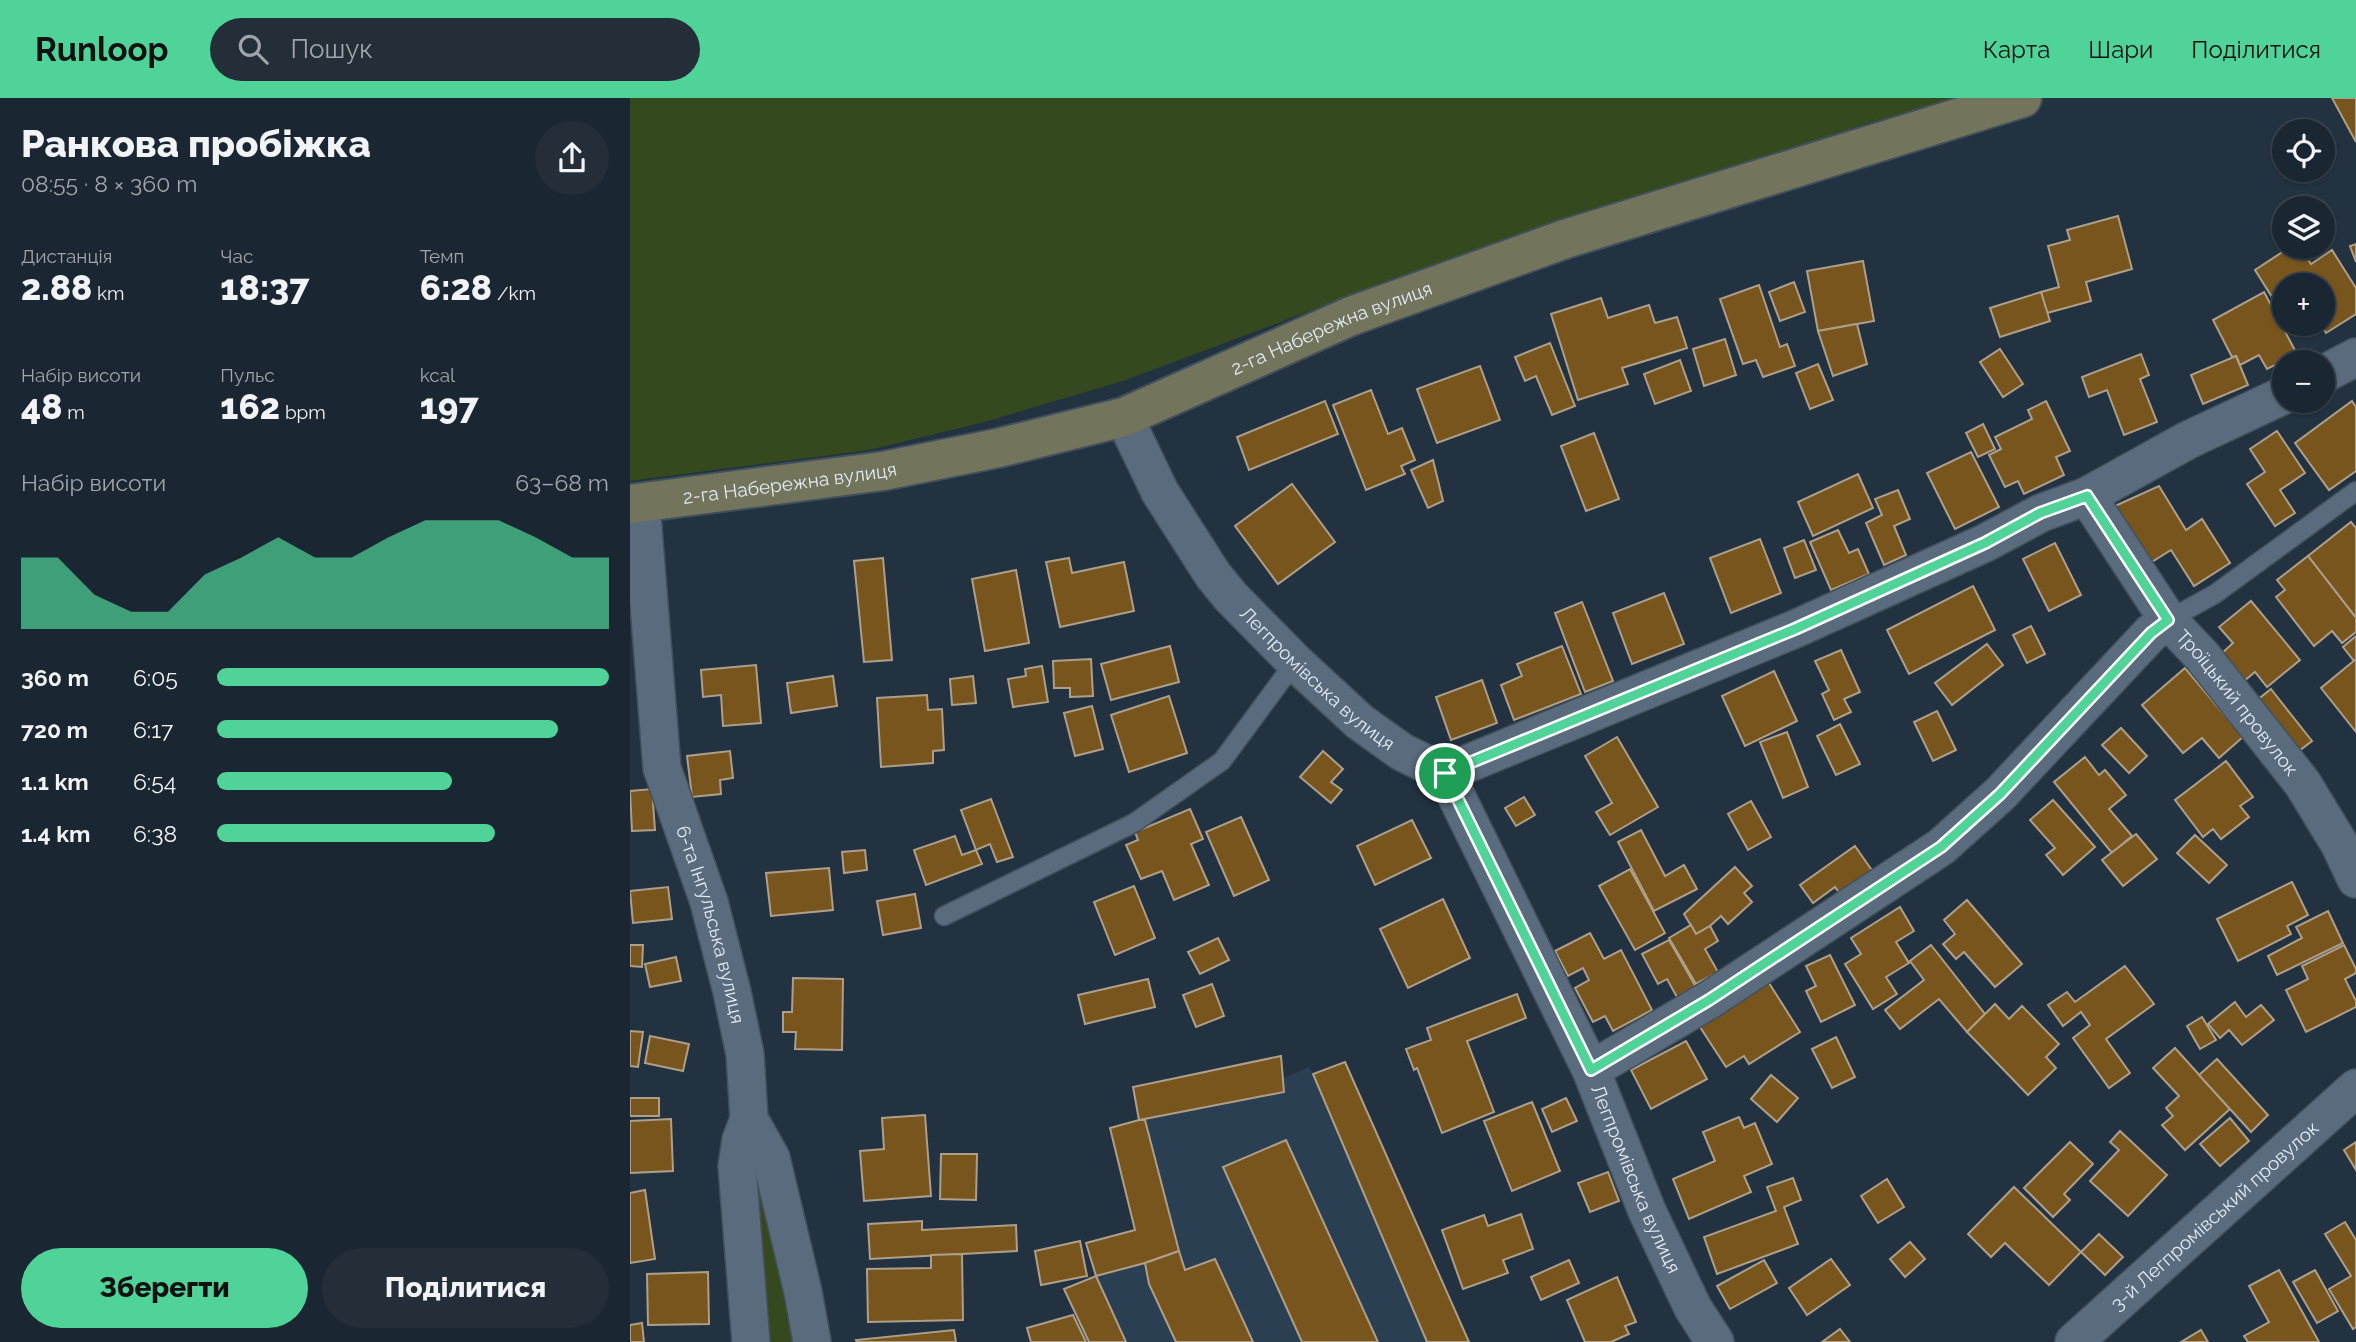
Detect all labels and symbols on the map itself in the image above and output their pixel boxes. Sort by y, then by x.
street label: 2-га Набережна вулиця [1227,277,1435,379]
street label: 2-га Набережна вулиця [681,458,899,508]
street label: Легпромівська вулиця [1236,602,1399,754]
street label: Троїцький провулок [2172,625,2303,780]
pin [1415,743,1475,803]
street label: 6-та Інгульська вулиця [672,822,749,1025]
street label: Легпромівська вулиця [1587,1081,1686,1277]
street label: 3-й Легпромівський провулок [2106,1116,2323,1315]

